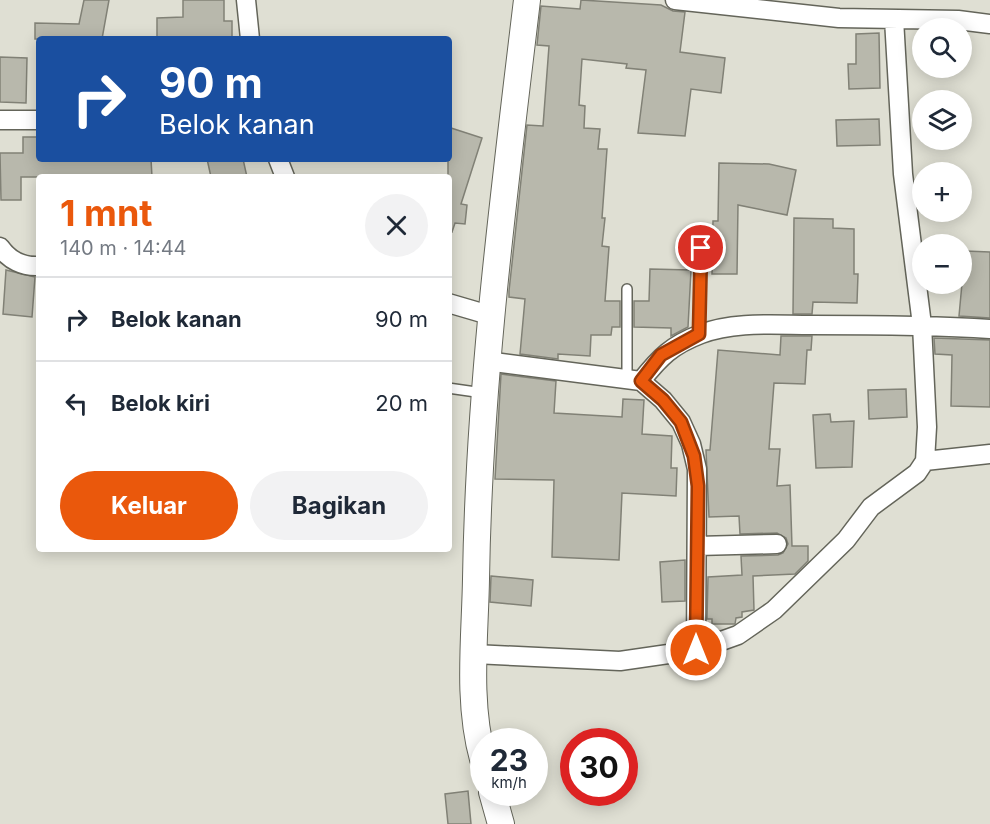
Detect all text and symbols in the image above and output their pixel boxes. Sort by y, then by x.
map controls [912,18,972,294]
button: search [912,18,972,78]
text: 90 m [159,57,263,108]
icon: right [60,60,138,138]
button: layers [912,90,972,150]
text: Belok kanan [159,108,315,141]
button: + [912,162,972,222]
text: 1 mnt [60,191,153,235]
button: close [365,194,428,257]
pin [675,222,726,273]
icon: arrive [684,231,717,264]
button: − [912,234,972,294]
text: 140 m · 14:44 [60,236,186,260]
icon: right [60,303,93,336]
text: Belok kanan [111,306,242,332]
text: 90 m [375,306,428,332]
icon: left [60,387,93,420]
text: Belok kiri [111,390,210,416]
text: 20 m [375,390,428,416]
button: Keluar [60,471,238,540]
button: Bagikan [250,471,428,540]
position arrow [664,618,728,682]
speed limit sign: 30 [560,728,638,806]
text: 23 [490,742,528,778]
text: km/h [491,773,527,792]

